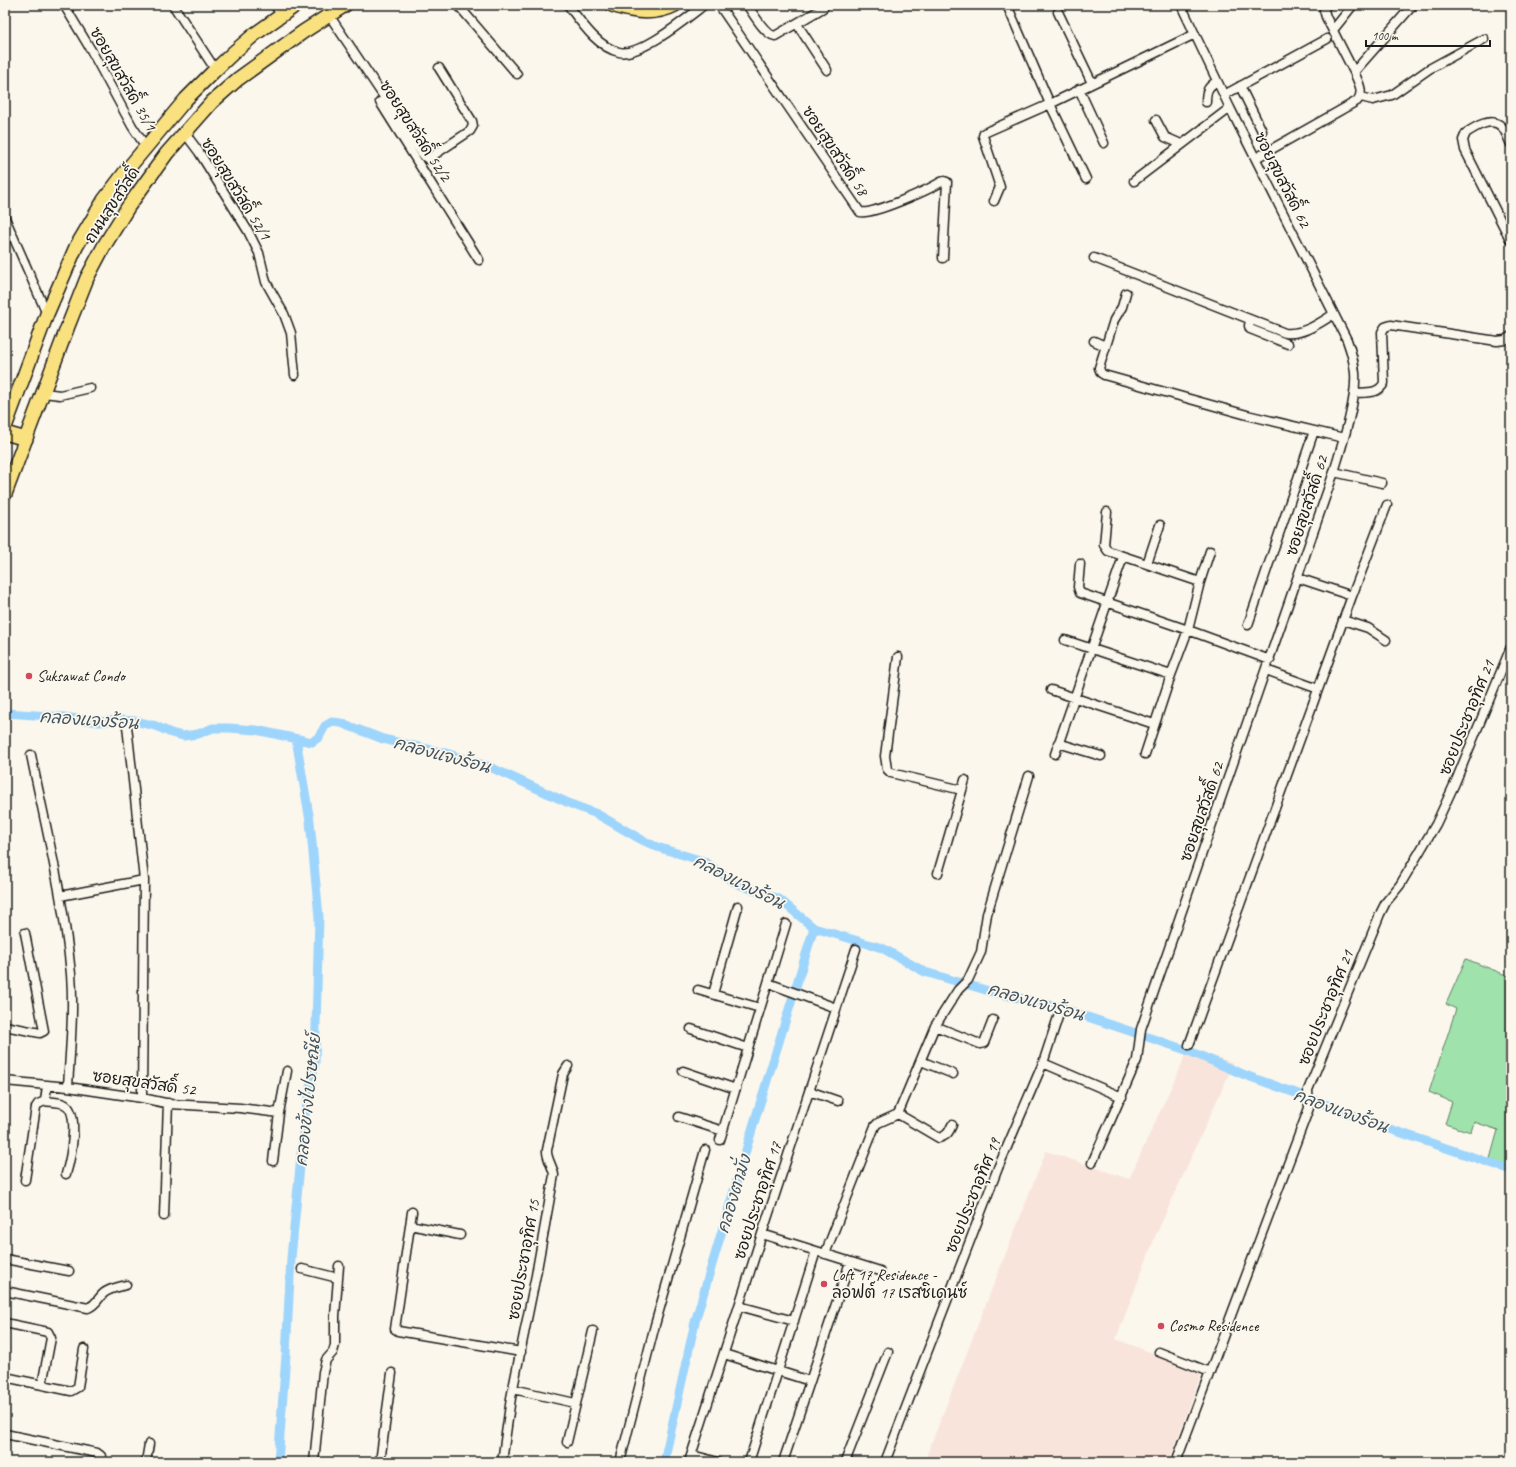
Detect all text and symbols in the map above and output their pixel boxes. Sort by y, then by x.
street label: ซอยสุขสวัสดิ์ 35/1 [83,20,167,136]
scale bar [1366,22,1490,48]
text: 100 m [1372,28,1399,44]
street label: ซอยสุขสวัสดิ์ 52/2 [373,73,461,188]
street label: ซอยสุขสวัสดิ์ 58 [796,99,879,202]
street label: ซอยสุขสวัสดิ์ 62 [1248,126,1321,233]
street label: ซอยสุขสวัสดิ์ 52/1 [195,131,281,245]
street label: ถนนสุขสวัสดิ์ [74,159,146,248]
street label: ซอยสุขสวัสดิ์ 62 [1275,450,1335,559]
street label: ซอยประชาอุทิศ 21 [1434,656,1501,779]
place label: Suksawat Condo [37,666,127,686]
marker: Suksawat Condo [24,671,34,681]
water label: คลองแจงร้อน [39,705,141,734]
water label: คลองแจงร้อน [391,731,494,778]
street label: ซอยสุขสวัสดิ์ 62 [1170,756,1231,865]
water label: คลองแจงร้อน [690,849,790,915]
street label: ซอยประชาอุทิศ 21 [1293,946,1360,1069]
water label: คลองแจงร้อน [985,977,1088,1026]
water label: คลองข้างไปรษณีย์ [290,1029,326,1167]
street label: ซอยสุขสวัสดิ์ 52 [91,1060,200,1102]
water label: คลองแจงร้อน [1291,1083,1393,1138]
street label: ซอยประชาอุทิศ 19 [940,1133,1008,1257]
street label: ซอยประชาอุทิศ 17 [729,1139,789,1263]
water label: คลองตามั่ง [707,1149,756,1236]
street label: ซอยประชาอุทิศ 15 [503,1197,547,1322]
place label: Loft 17 Residence - ลอฟต์ 17 เรสซิเดนซ์ [832,1265,968,1303]
marker: Loft 17 Residence - ลอฟต์ 17 เรสซิเดนซ์ [819,1279,829,1289]
place label: Cosmo Residence [1169,1316,1260,1336]
marker: Cosmo Residence [1156,1321,1166,1331]

